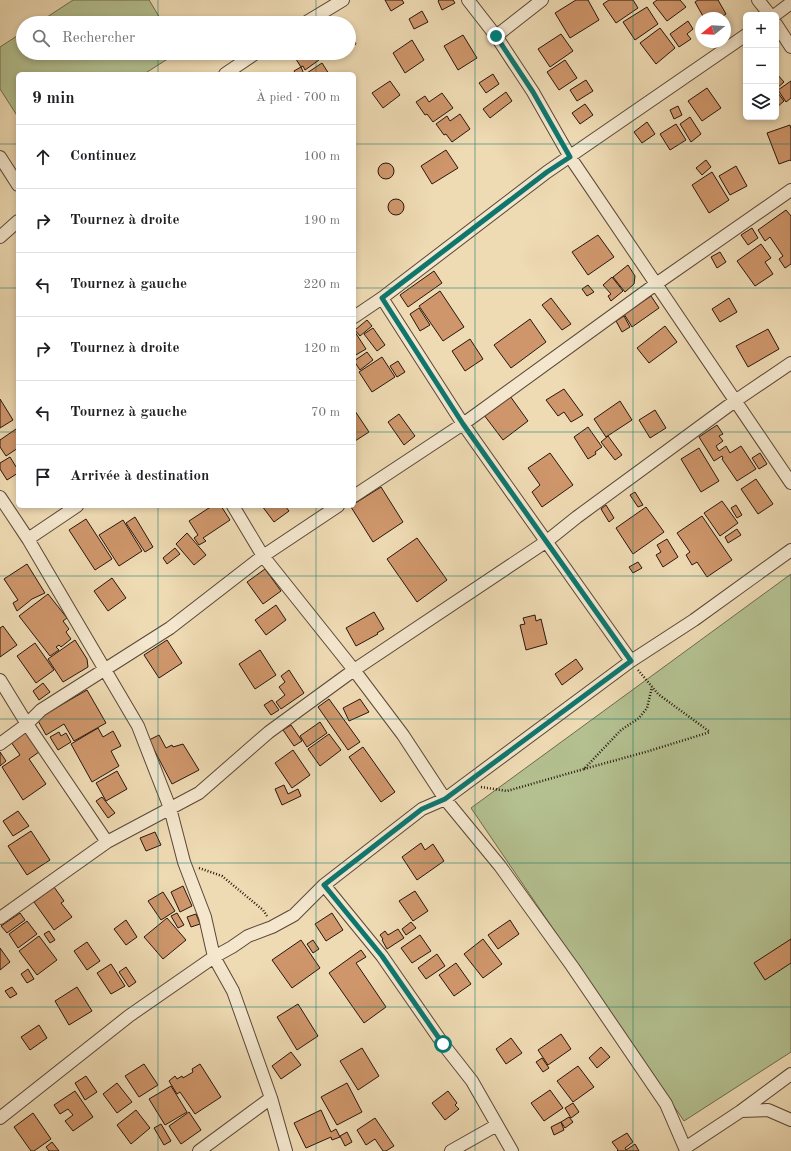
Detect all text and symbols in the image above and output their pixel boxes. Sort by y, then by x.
north arrow [695,12,731,48]
map controls [743,12,779,120]
button: + [743,12,779,48]
search box [16,16,356,60]
icon: search [30,27,52,49]
route end [487,27,505,45]
text: Rechercher [62,31,135,46]
button: − [743,48,779,84]
button: layers [743,84,779,120]
text: 9 min [32,90,75,107]
text: À pied · 700 m [256,91,340,104]
icon: ahead [32,146,54,168]
text: Continuez [70,149,136,164]
text: 100 m [303,150,340,163]
icon: right [32,210,54,232]
text: Tournez à droite [70,213,180,228]
text: 190 m [303,214,340,227]
icon: left [32,274,54,296]
text: Tournez à gauche [70,277,187,292]
text: 220 m [303,278,340,291]
icon: right [32,338,54,360]
text: Tournez à droite [70,341,180,356]
text: 120 m [303,342,340,355]
icon: left [32,402,54,424]
text: Tournez à gauche [70,405,187,420]
text: 70 m [311,406,340,419]
icon: arrive [32,466,54,488]
text: Arrivée à destination [70,469,209,484]
route start [434,1035,452,1053]

